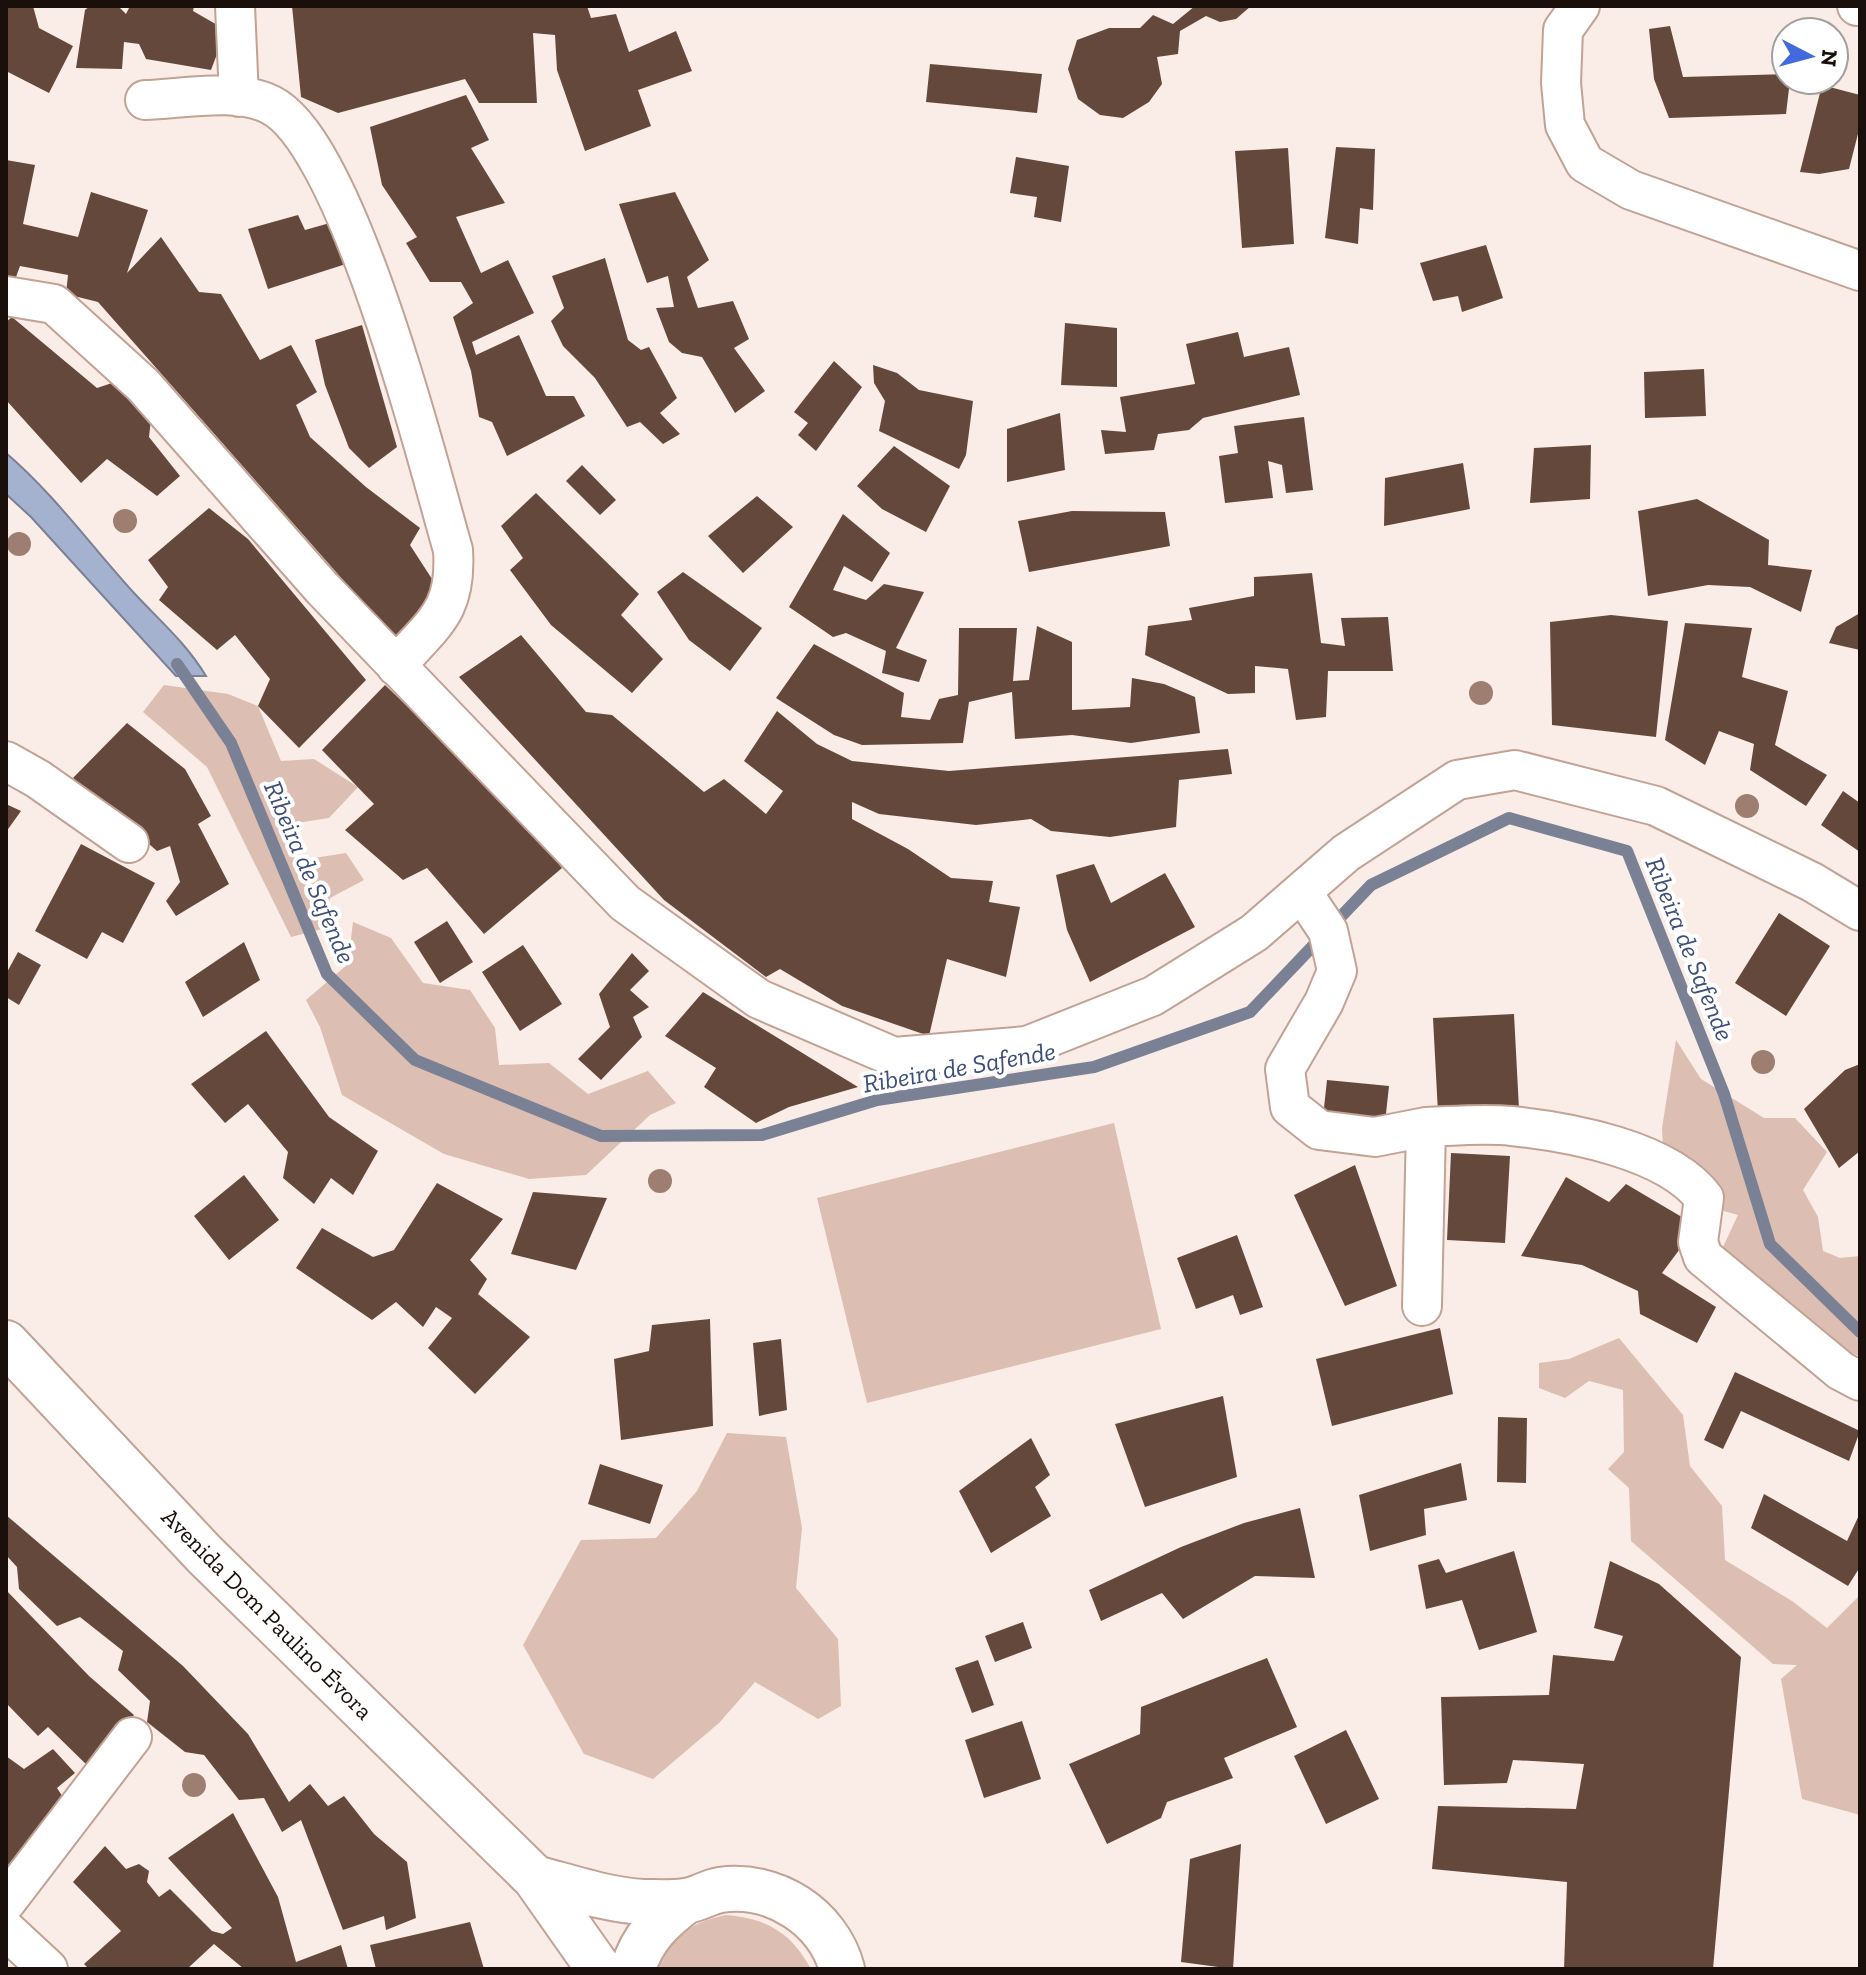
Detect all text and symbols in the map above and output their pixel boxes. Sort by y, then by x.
north arrow [1770,16,1850,96]
text: N [1815,48,1844,68]
water label: Ribeira de Safende [257,776,363,968]
water label: Ribeira de Safende [1639,852,1741,1046]
water label: Ribeira de Safende [860,1034,1058,1100]
street label: Avenida Dom Paulino Évora [156,1502,379,1726]

